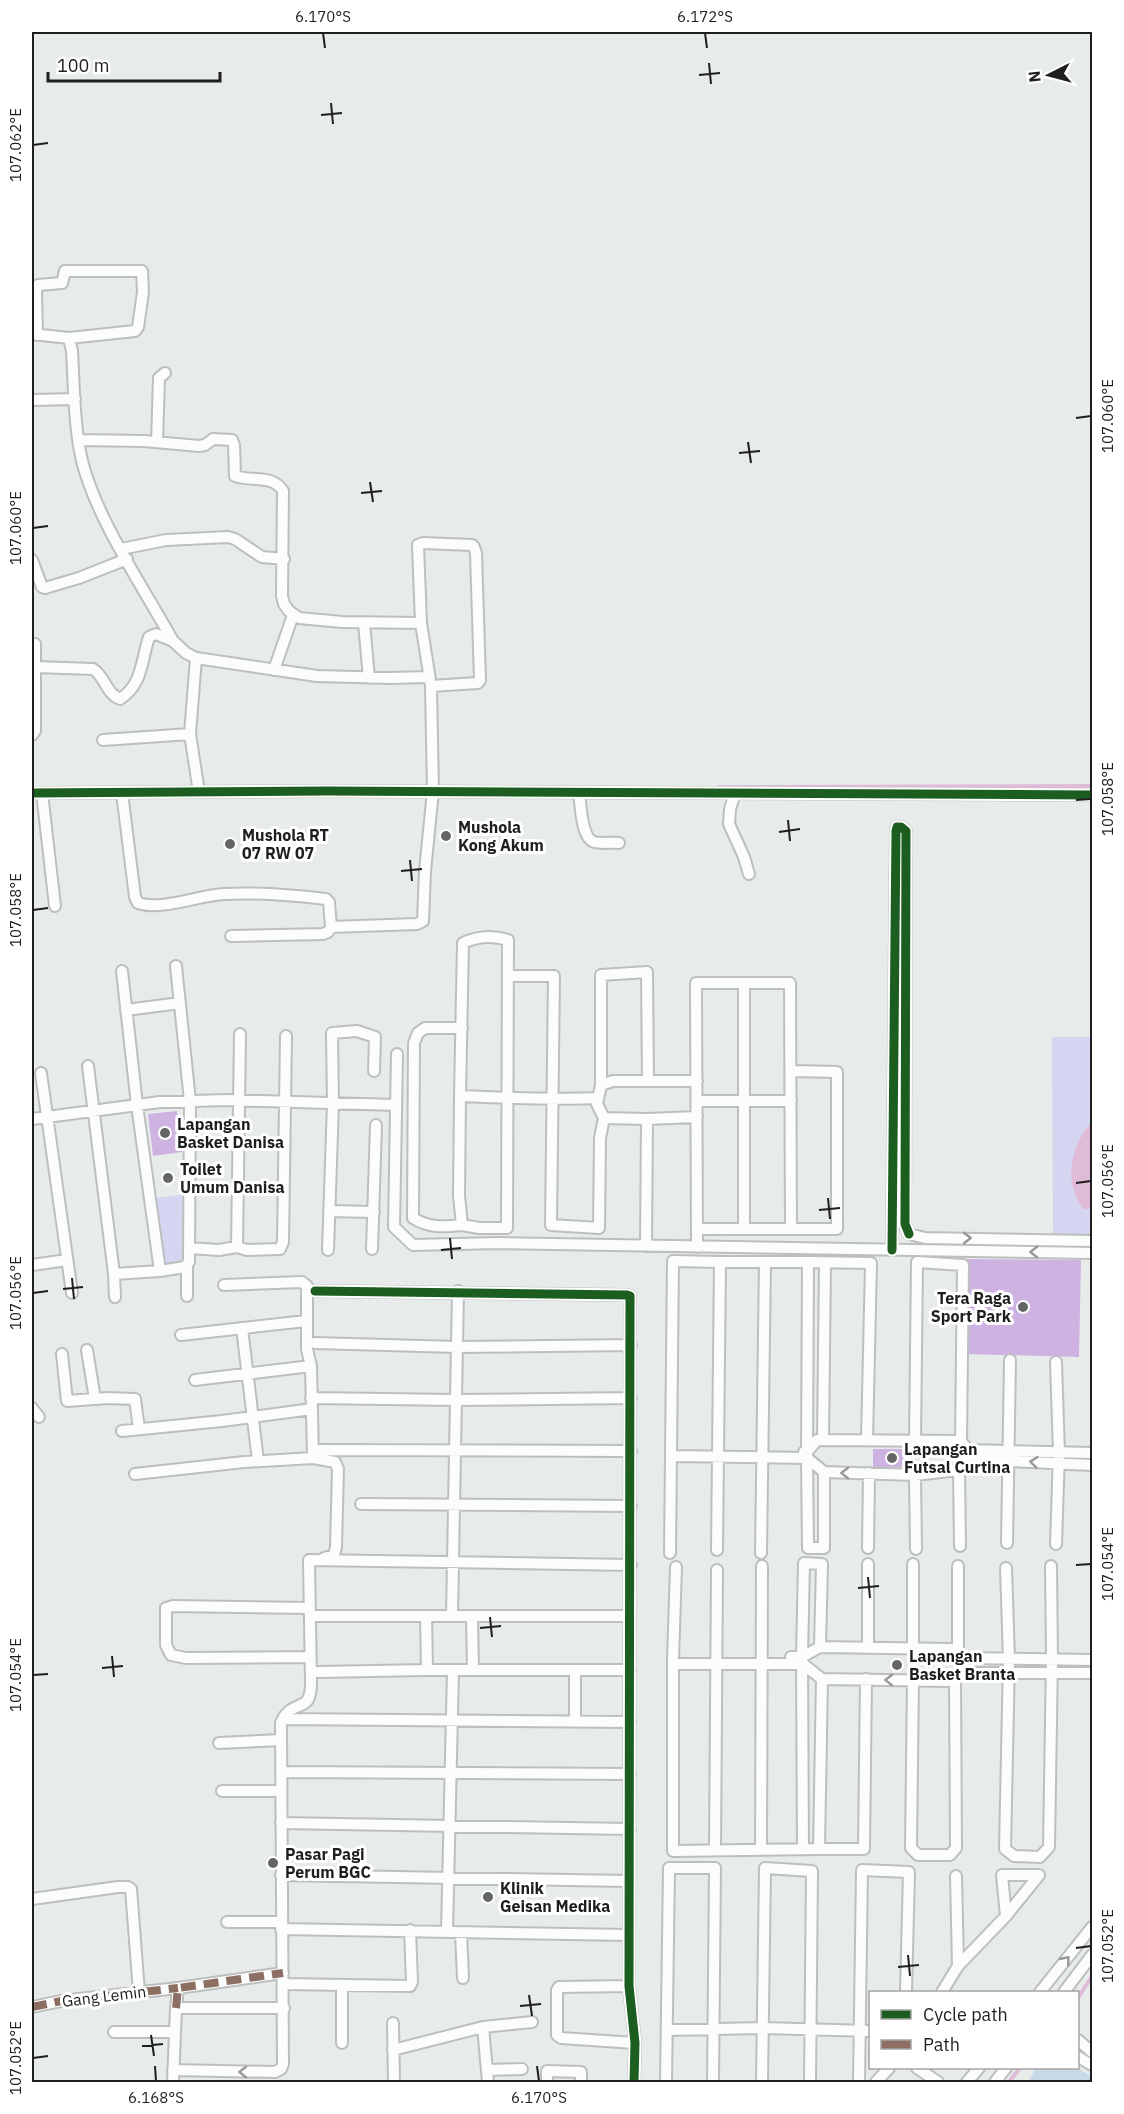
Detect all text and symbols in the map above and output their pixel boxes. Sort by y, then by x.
text: 6.170°S [295,7,351,26]
text: 6.172°S [677,7,733,26]
scale bar [48,45,220,83]
north arrow [1019,45,1079,105]
text: 100 m [57,54,109,77]
text: N [1024,70,1045,83]
text: 107.062°E [6,108,25,182]
text: 107.060°E [1098,379,1117,453]
text: 107.060°E [6,491,25,565]
text: 107.058°E [1098,762,1117,836]
place label: Mushola Kong Akum [458,817,544,855]
place label: Mushola RT 07 RW 07 [242,825,329,863]
marker: Mushola Kong Akum [439,829,453,843]
marker: Mushola RT 07 RW 07 [223,837,237,851]
text: 107.058°E [6,873,25,947]
place label: Lapangan Basket Danisa [177,1114,284,1152]
marker: Lapangan Basket Danisa [158,1126,172,1140]
text: 107.056°E [1098,1144,1117,1218]
place label: Toilet Umum Danisa [180,1159,285,1197]
marker: Toilet Umum Danisa [161,1171,175,1185]
one-way arrow [962,1232,971,1244]
one-way arrow [1030,1246,1039,1259]
text: 107.056°E [6,1256,25,1330]
place label: Tera Raga Sport Park [931,1288,1012,1326]
marker: Tera Raga Sport Park [1016,1300,1030,1314]
place label: Lapangan Futsal Curtina [904,1439,1010,1477]
marker: Lapangan Futsal Curtina [885,1451,899,1465]
one-way arrow [1030,1456,1039,1469]
one-way arrow [840,1466,849,1479]
text: 107.054°E [1098,1527,1117,1601]
text: 107.054°E [6,1638,25,1712]
place label: Lapangan Basket Branta [909,1646,1015,1684]
marker: Lapangan Basket Branta [890,1658,904,1672]
one-way arrow [884,1674,893,1686]
place label: Pasar Pagi Perum BGC [285,1844,371,1882]
marker: Pasar Pagi Perum BGC [266,1856,280,1870]
place label: Klinik Geisan Medika [500,1878,610,1916]
marker: Klinik Geisan Medika [481,1890,495,1904]
text: 107.052°E [1098,1909,1117,1983]
one-way arrow [1059,1956,1070,1967]
street label: Gang Lemin [61,1981,147,2011]
legend [869,1991,1079,2069]
text: Cycle path [923,2003,1008,2026]
text: 107.052°E [6,2021,25,2095]
text: Path [923,2033,960,2056]
one-way arrow [238,2065,247,2078]
text: 6.168°S [128,2088,184,2107]
text: 6.170°S [511,2088,567,2107]

